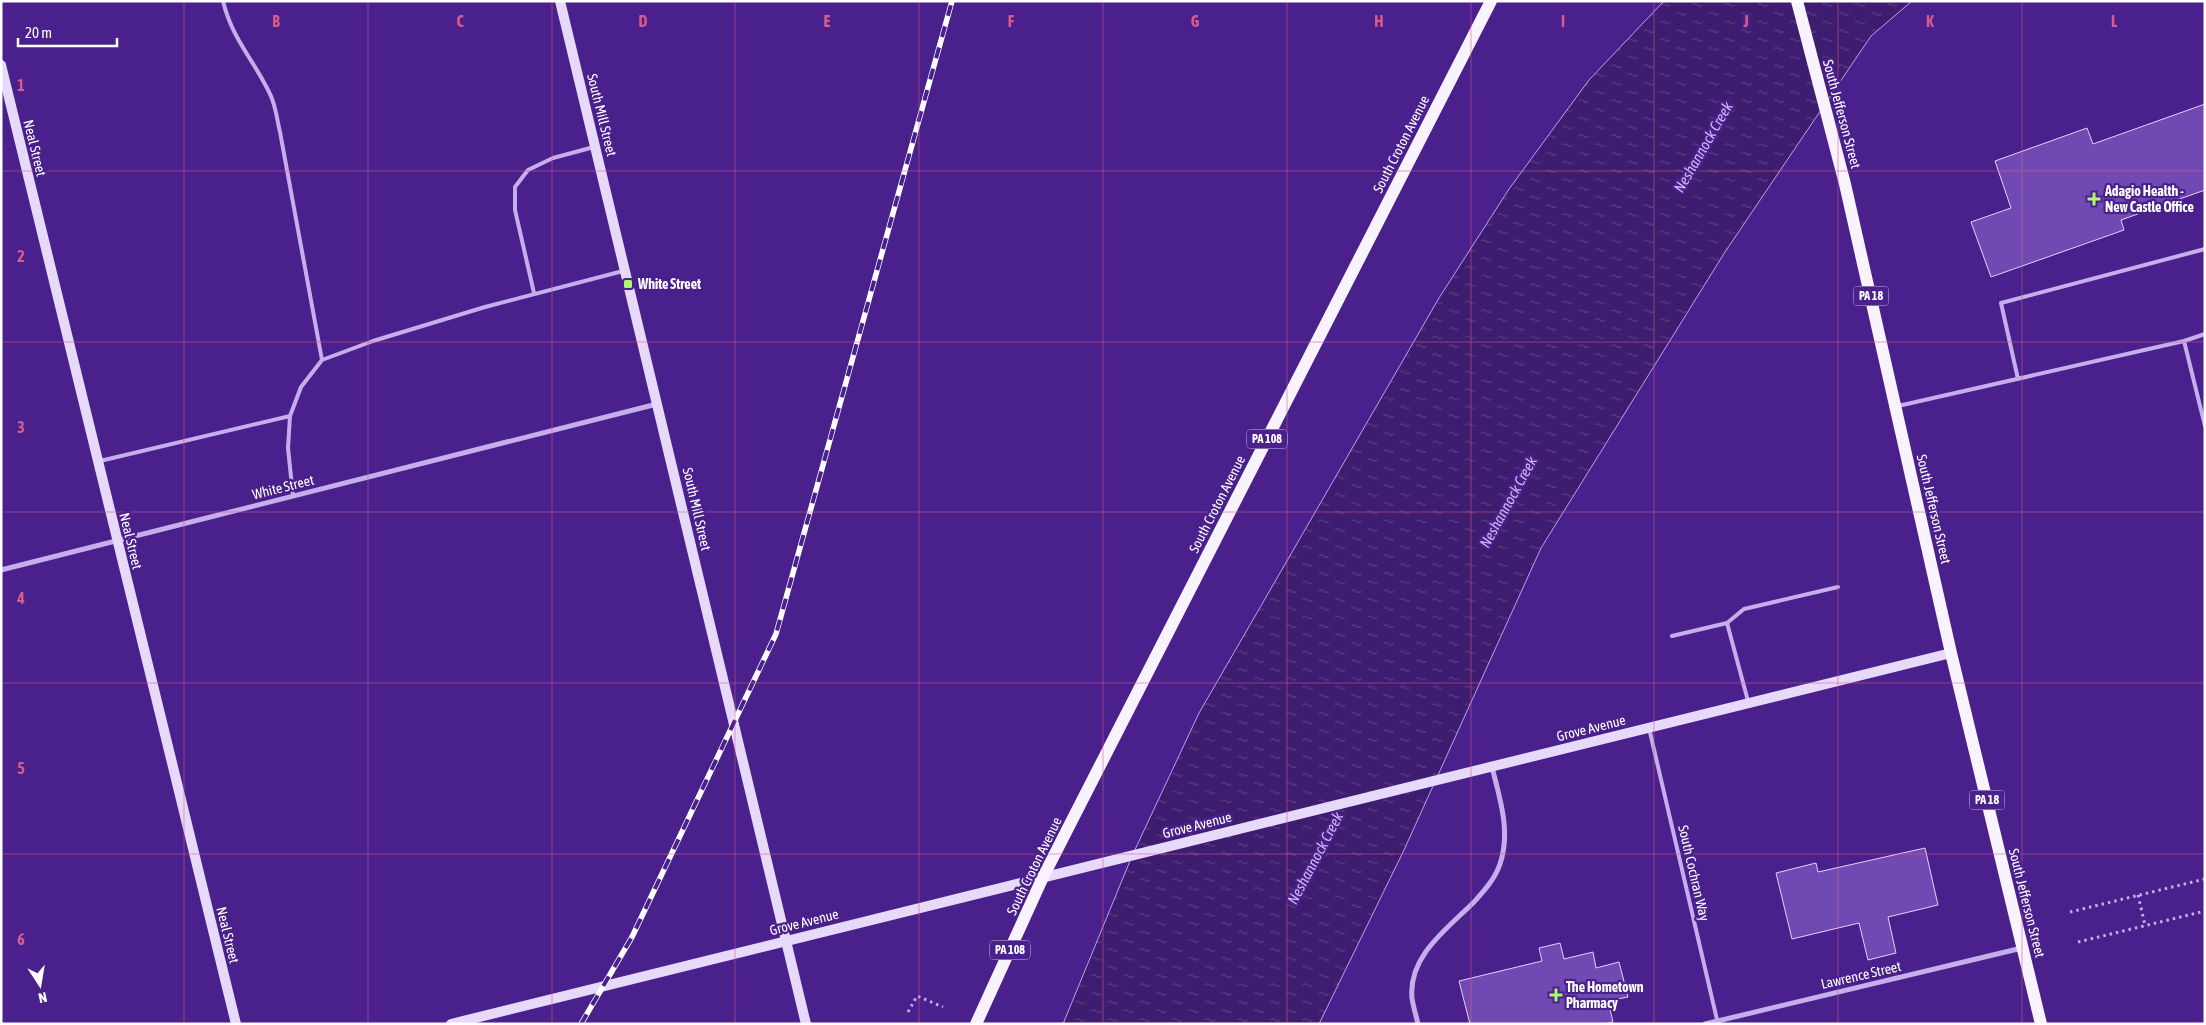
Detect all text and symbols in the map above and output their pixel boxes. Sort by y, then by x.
text: B [272,12,280,30]
text: C [456,12,464,30]
text: D [639,12,648,30]
text: E [824,12,831,30]
text: F [1008,12,1015,30]
text: G [1191,12,1200,30]
text: H [1374,12,1384,30]
text: I [1561,12,1565,30]
text: J [1742,12,1749,30]
text: K [1926,12,1934,30]
text: L [2111,12,2118,30]
scale bar [18,15,116,47]
text: 20 m [25,24,52,41]
street label: South Jefferson Street [1820,58,1864,170]
street label: South Mill Street [584,72,620,158]
text: 1 [17,76,25,94]
street label: South Croton Avenue [1370,93,1432,195]
water label: Neshannock Creek [1670,98,1736,195]
street label: Neal Street [20,118,50,178]
place label: Adagio Health - New Castle Office [2104,183,2194,215]
marker: Adagio Health - New Castle Office [2087,192,2101,206]
text: 2 [17,247,25,265]
place label: White Street [637,276,701,292]
marker: White Street [622,278,634,290]
road number: PA 18 [1854,286,1888,306]
text: 3 [17,418,25,436]
road number: PA 108 [1247,429,1287,448]
street label: South Croton Avenue [1186,453,1248,555]
water label: Neshannock Creek [1476,453,1540,551]
street label: South Jefferson Street [1914,453,1954,565]
street label: South Mill Street [680,466,714,552]
street label: White Street [250,472,316,502]
street label: Neal Street [116,511,146,571]
text: 4 [16,589,25,607]
street label: Grove Avenue [1555,712,1627,744]
text: 5 [17,759,25,777]
road number: PA 18 [1970,790,2004,810]
street label: Grove Avenue [1161,809,1233,841]
water label: Neshannock Creek [1284,809,1347,907]
street label: South Croton Avenue [1003,814,1065,918]
street label: South Cochran Way [1675,824,1713,923]
street label: South Jefferson Street [2006,847,2048,959]
street label: Neal Street [213,905,243,965]
street label: Grove Avenue [768,906,840,938]
text: 6 [17,930,25,948]
road number: PA 108 [990,940,1030,960]
street label: Lawrence Street [1819,958,1903,992]
north arrow [15,960,65,1010]
place label: The Hometown Pharmacy [1566,979,1644,1011]
text: N [37,989,48,1006]
marker: The Hometown Pharmacy [1550,989,1562,1001]

